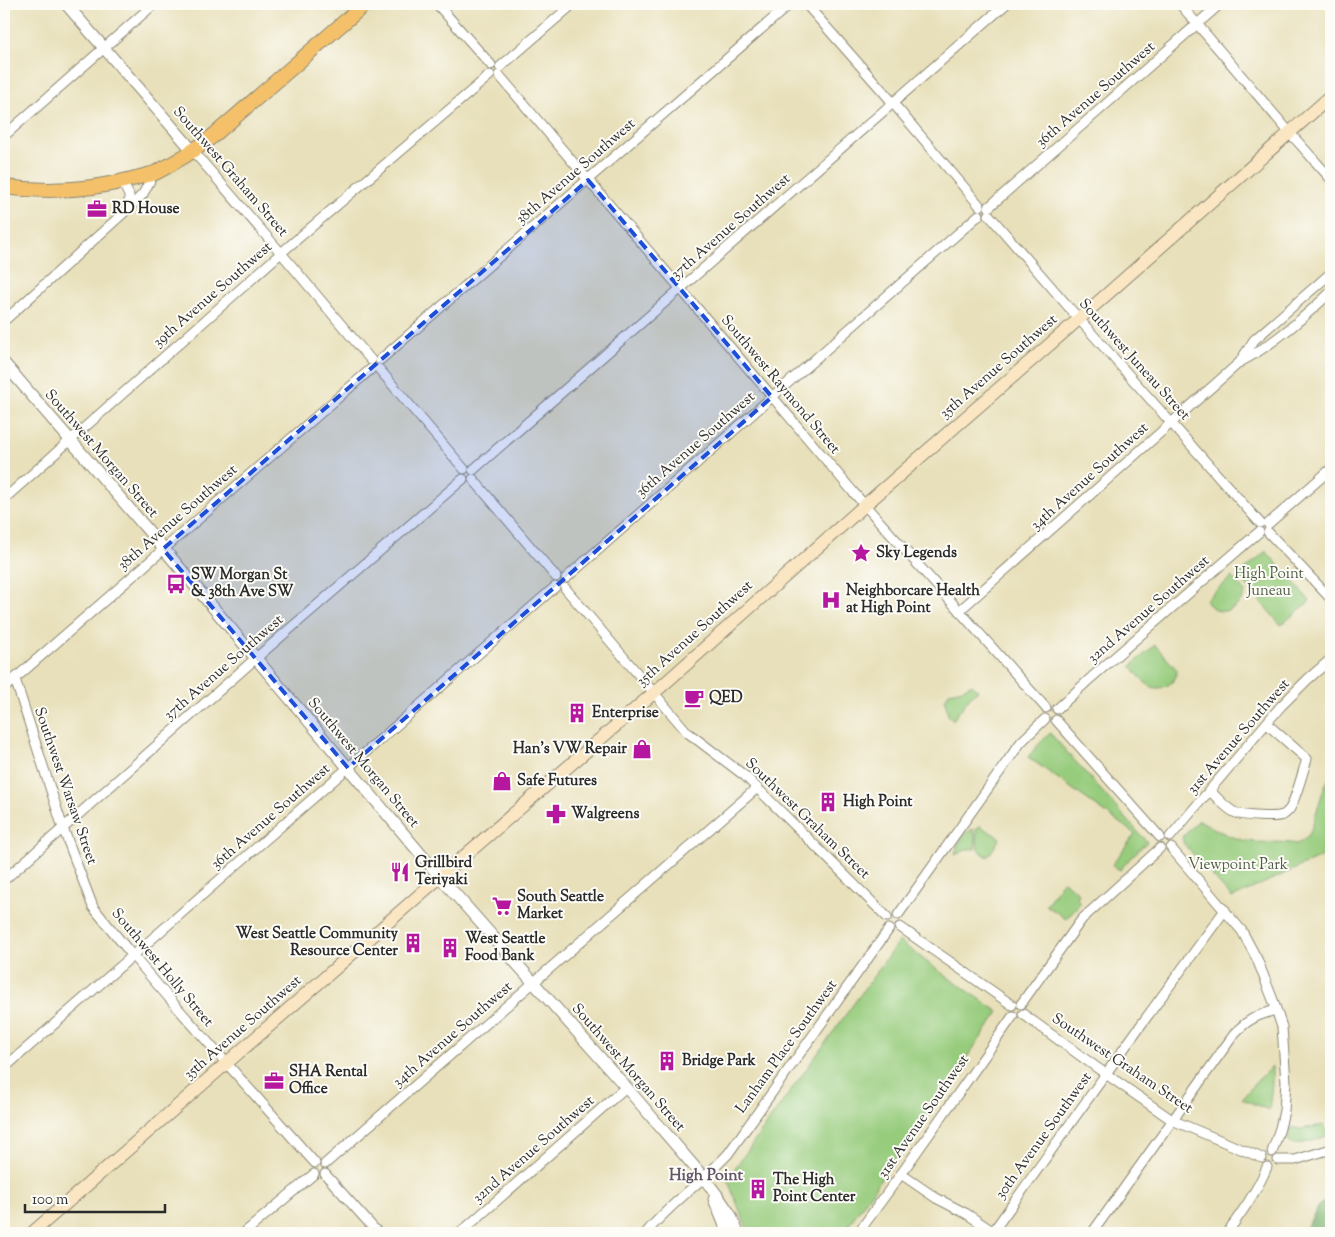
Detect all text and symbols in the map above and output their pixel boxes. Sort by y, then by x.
street label: 36th Avenue Southwest [1032,37,1160,153]
street label: Southwest Graham Street [167,102,293,242]
street label: 38th Avenue Southwest [512,114,640,230]
street label: 37th Avenue Southwest [667,169,795,285]
office icon: RD House [86,198,108,220]
place label: RD House [112,199,179,220]
street label: 39th Avenue Southwest [149,237,277,353]
street label: Southwest Juneau Street [1073,294,1195,426]
street label: 35th Avenue Southwest [936,310,1062,424]
street label: Southwest Raymond Street [715,311,845,459]
street label: Southwest Morgan Street [39,385,163,523]
street label: 36th Avenue Southwest [632,387,760,503]
street label: 34th Avenue Southwest [1026,418,1154,536]
street label: 38th Avenue Southwest [114,460,242,576]
place icon: Sky Legends [850,542,872,564]
place label: Sky Legends [876,543,957,564]
street label: 32nd Avenue Southwest [1084,551,1214,669]
park label: High Point Juneau [1234,564,1304,602]
place label: SW Morgan St & 38th Ave SW [191,565,294,603]
bus stop icon: SW Morgan St & 38th Ave SW [165,573,187,595]
street label: 35th Avenue Southwest [632,576,758,692]
place label: Neighborcare Health at High Point [846,581,980,619]
hospital icon: Neighborcare Health at High Point [820,589,842,611]
street label: 37th Avenue Southwest [160,610,288,726]
street label: 31st Avenue Southwest [1183,675,1295,799]
cafe icon: QED [683,687,705,709]
place label: QED [709,688,743,709]
street label: Southwest Morgan Street [302,693,424,833]
building icon: Enterprise [566,702,588,724]
place label: Enterprise [592,703,659,724]
street label: Southwest Warsaw Street [28,704,102,868]
shop icon: Han's VW Repair [631,738,653,760]
place label: Han's VW Repair [513,739,627,760]
street label: Southwest Graham Street [740,754,874,884]
street label: 36th Avenue Southwest [207,759,335,875]
shop icon: Safe Futures [491,770,513,792]
place label: Safe Futures [517,771,597,792]
building icon: High Point [817,791,839,813]
place label: High Point [843,792,913,813]
pharmacy icon: Walgreens [545,803,567,825]
place label: Walgreens [571,804,640,825]
place label: Grillbird Teriyaki [415,853,473,891]
park label: Viewpoint Park [1188,855,1288,876]
restaurant icon: Grillbird Teriyaki [389,861,411,883]
place label: South Seattle Market [517,887,604,925]
supermarket icon: South Seattle Market [491,895,513,917]
street label: Southwest Holly Street [106,904,218,1032]
place label: West Seattle Community Resource Center [236,924,399,962]
place label: West Seattle Food Bank [465,929,545,967]
building icon: West Seattle Community Resource Center [402,932,424,954]
building icon: West Seattle Food Bank [439,937,461,959]
street label: 35th Avenue Southwest [180,971,306,1085]
street label: Lanham Place Southwest [731,976,843,1118]
street label: 34th Avenue Southwest [389,977,517,1093]
street label: Southwest Morgan Street [566,999,690,1137]
street label: Southwest Graham Street [1047,1009,1197,1119]
building icon: Bridge Park [656,1050,678,1072]
place label: Bridge Park [682,1051,757,1072]
street label: 31st Avenue Southwest [873,1051,975,1183]
place label: SHA Rental Office [289,1062,368,1100]
street label: 30th Avenue Southwest [991,1068,1097,1204]
office icon: SHA Rental Office [263,1070,285,1092]
street label: 32nd Avenue Southwest [469,1091,599,1209]
district label: High Point [669,1165,744,1188]
place label: The High Point Center [773,1170,856,1208]
building icon: The High Point Center [747,1178,769,1200]
scale bar [25,1182,165,1214]
text: 100 m [32,1190,69,1211]

